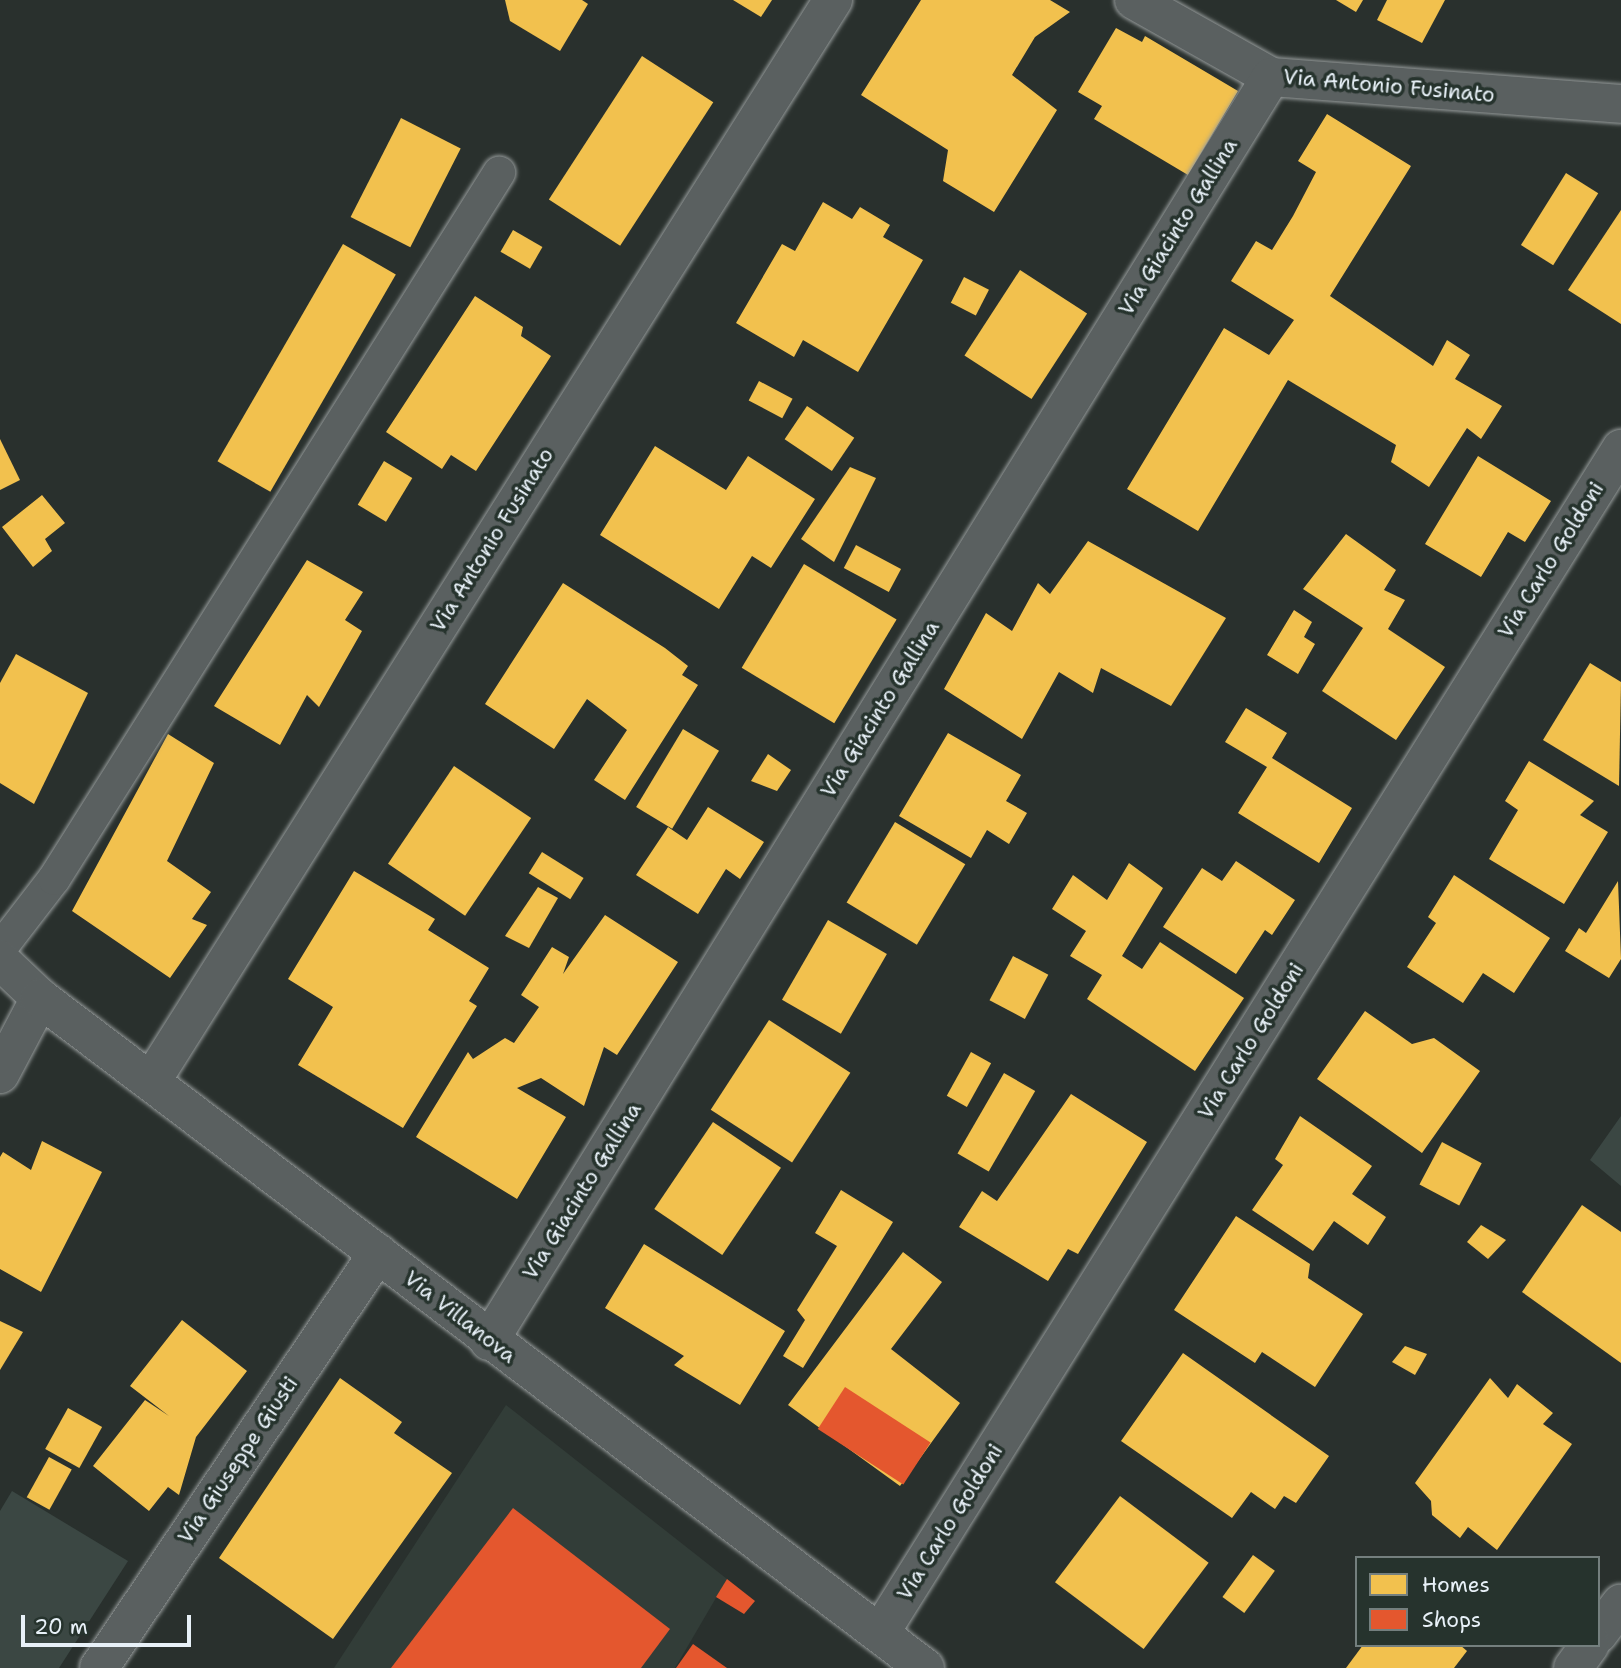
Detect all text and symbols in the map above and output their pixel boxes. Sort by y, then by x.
street label: Via Antonio Fusinato [1282,64,1496,108]
street label: Via Giacinto Gallina [1113,134,1243,320]
street label: Via Antonio Fusinato [425,443,559,637]
street label: Via Carlo Goldoni [1493,477,1609,643]
street label: Via Giacinto Gallina [815,616,945,802]
street label: Via Carlo Goldoni [1193,958,1309,1124]
street label: Via Giacinto Gallina [517,1098,647,1284]
street label: Via Villanova [399,1266,521,1368]
street label: Via Giuseppe Giusti [173,1372,303,1548]
street label: Via Carlo Goldoni [892,1439,1008,1605]
legend [1355,1556,1600,1647]
text: Homes [1422,1571,1490,1599]
scale bar [24,1602,194,1646]
text: Shops [1422,1606,1481,1634]
text: 20 m [34,1613,88,1641]

